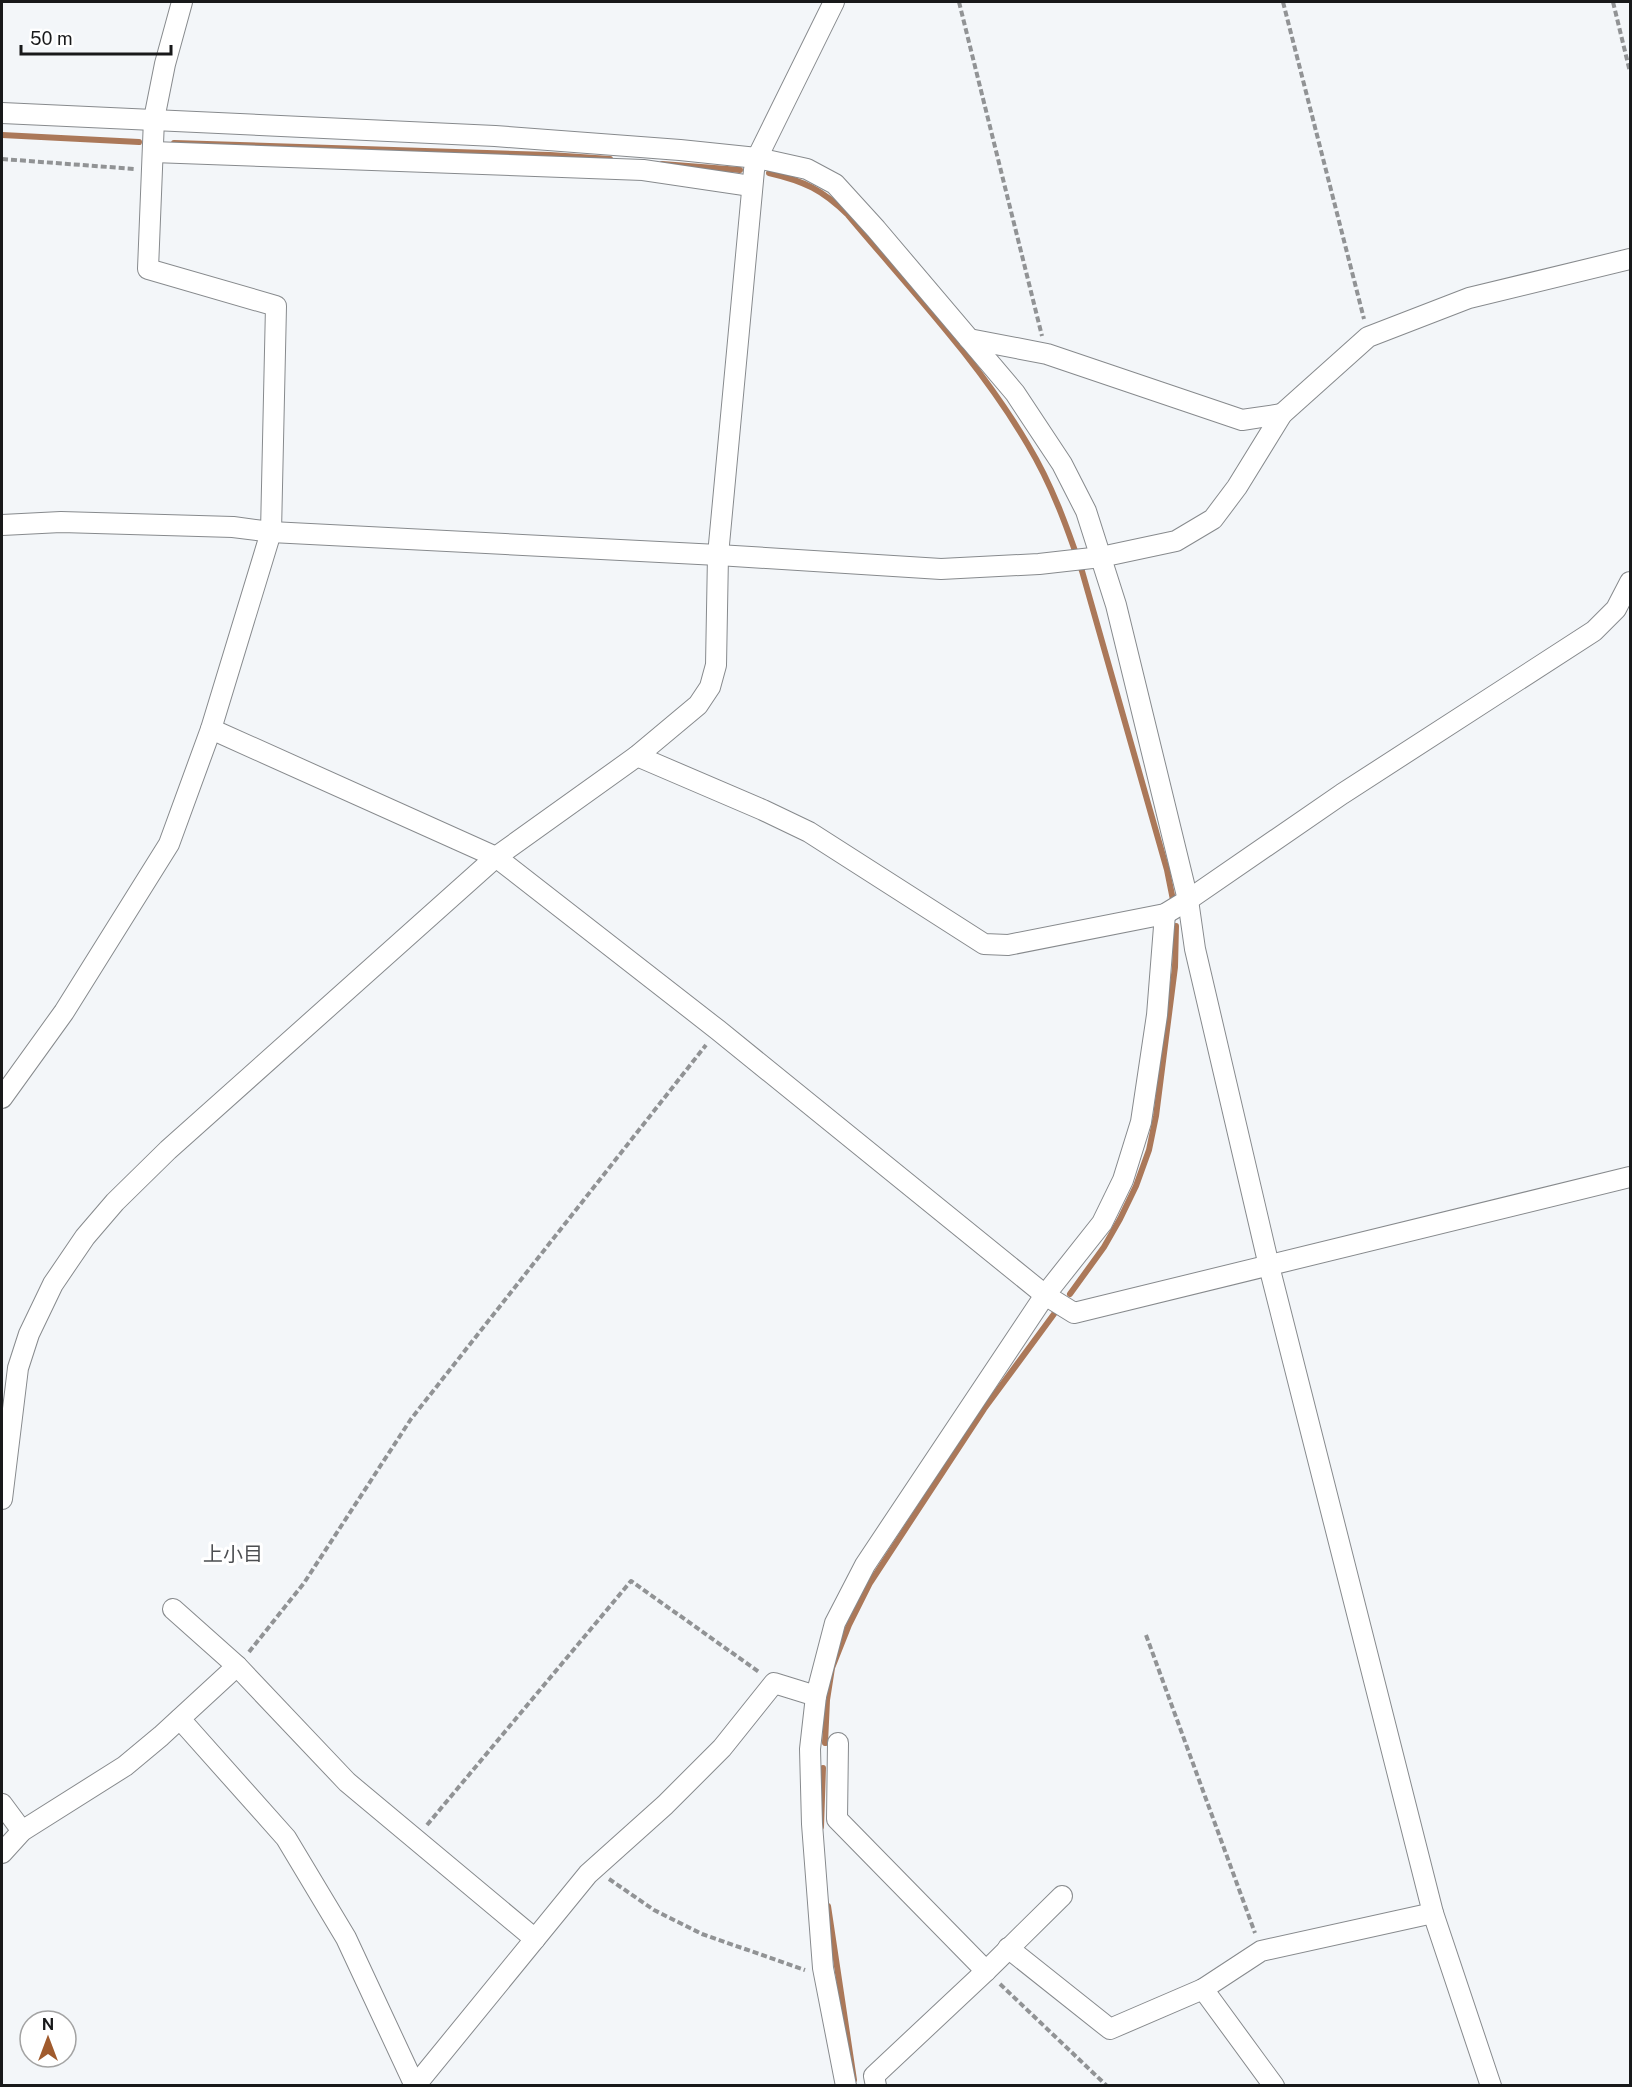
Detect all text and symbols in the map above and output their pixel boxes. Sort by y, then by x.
scale bar [21,18,171,56]
text: 50 m [30,28,73,49]
district label: 上小目 [203,1542,263,1566]
north arrow [18,2009,78,2069]
text: N [42,2015,54,2034]

